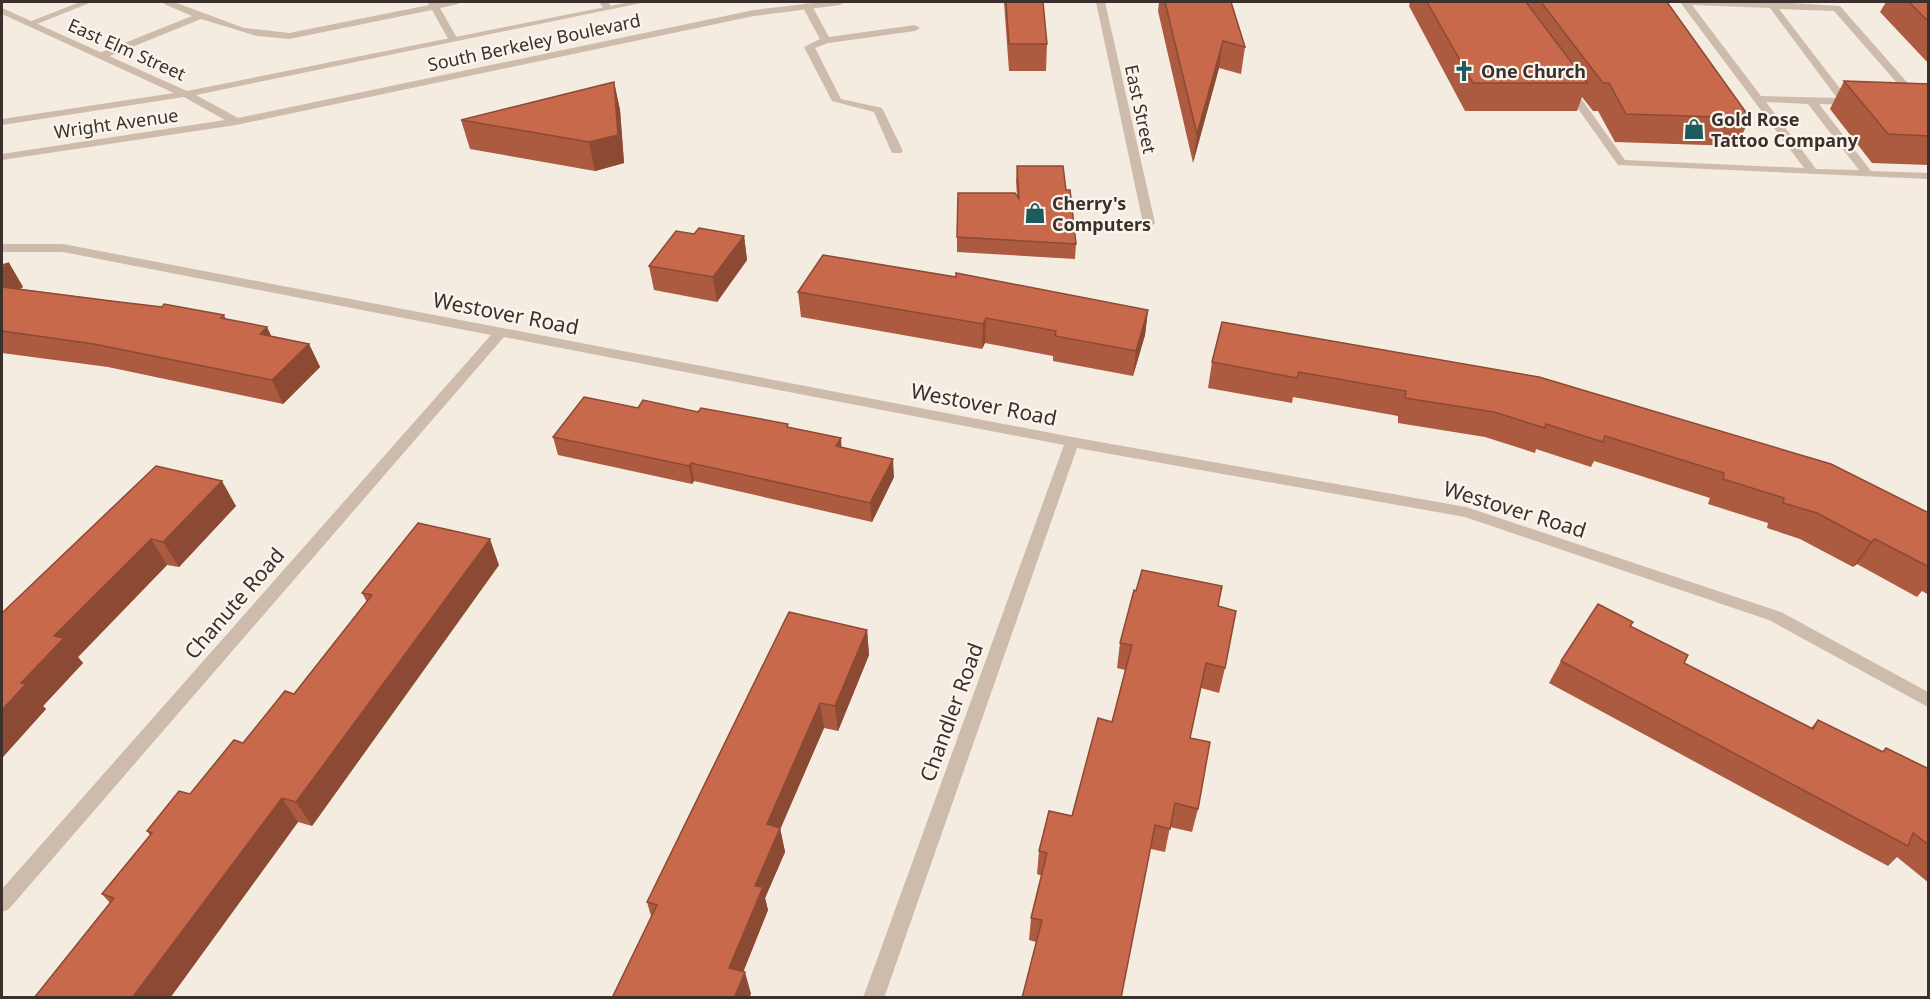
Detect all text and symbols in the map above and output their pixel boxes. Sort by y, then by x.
street label: South Berkeley Boulevard [425,8,643,76]
street label: East Elm Street [64,12,190,86]
church icon: One Church [1452,59,1476,83]
place label: One Church [1481,59,1586,83]
street label: East Street [1120,62,1162,156]
street label: Wright Avenue [52,102,180,144]
place label: Gold Rose Tattoo Company [1711,107,1859,152]
shop icon: Gold Rose Tattoo Company [1682,117,1706,141]
place label: Cherry's Computers [1052,191,1151,236]
shop icon: Cherry's Computers [1023,201,1047,225]
street label: Westover Road [431,285,581,341]
street label: Westover Road [909,376,1059,432]
street label: Westover Road [1440,474,1590,544]
street label: Chanute Road [178,541,290,665]
street label: Chandler Road [913,639,989,785]

